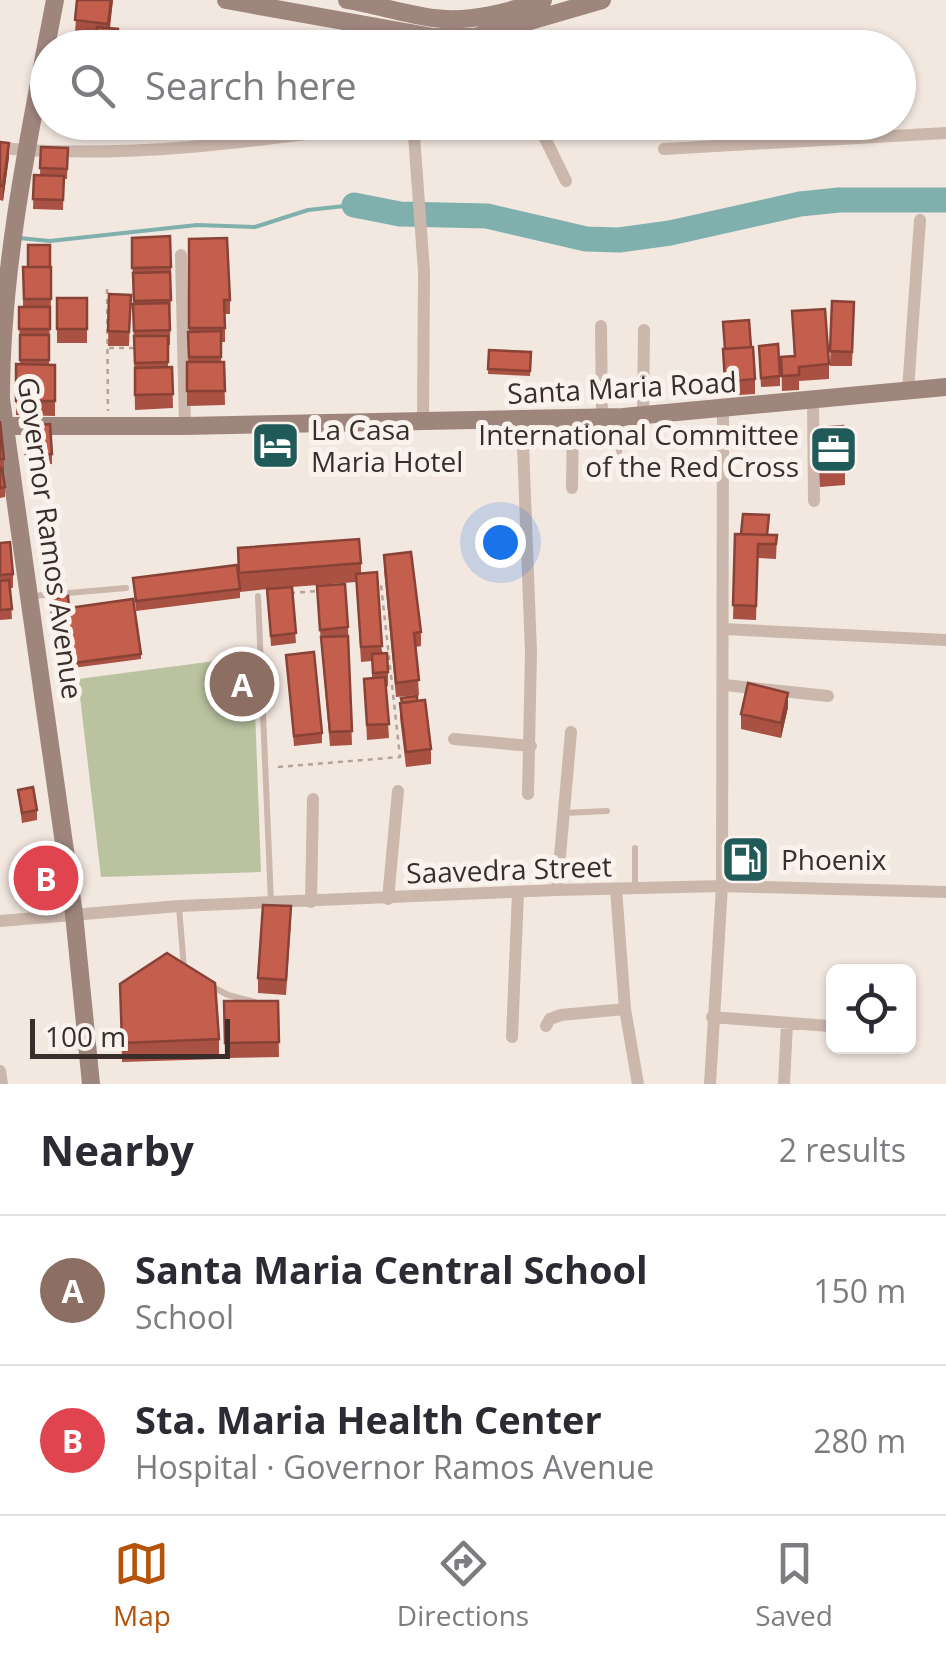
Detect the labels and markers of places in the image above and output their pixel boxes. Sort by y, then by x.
place label: La Casa Maria Hotel [311,410,463,480]
place label: International Committee of the Red Cross [478,415,799,485]
hotel icon: La Casa Maria Hotel [250,419,302,471]
office icon: International Committee of the Red Cross [808,424,860,476]
pin: A [210,646,274,722]
fuel station icon: Phoenix [720,833,772,885]
pin: B [13,840,78,916]
place label: Phoenix [781,840,887,878]

